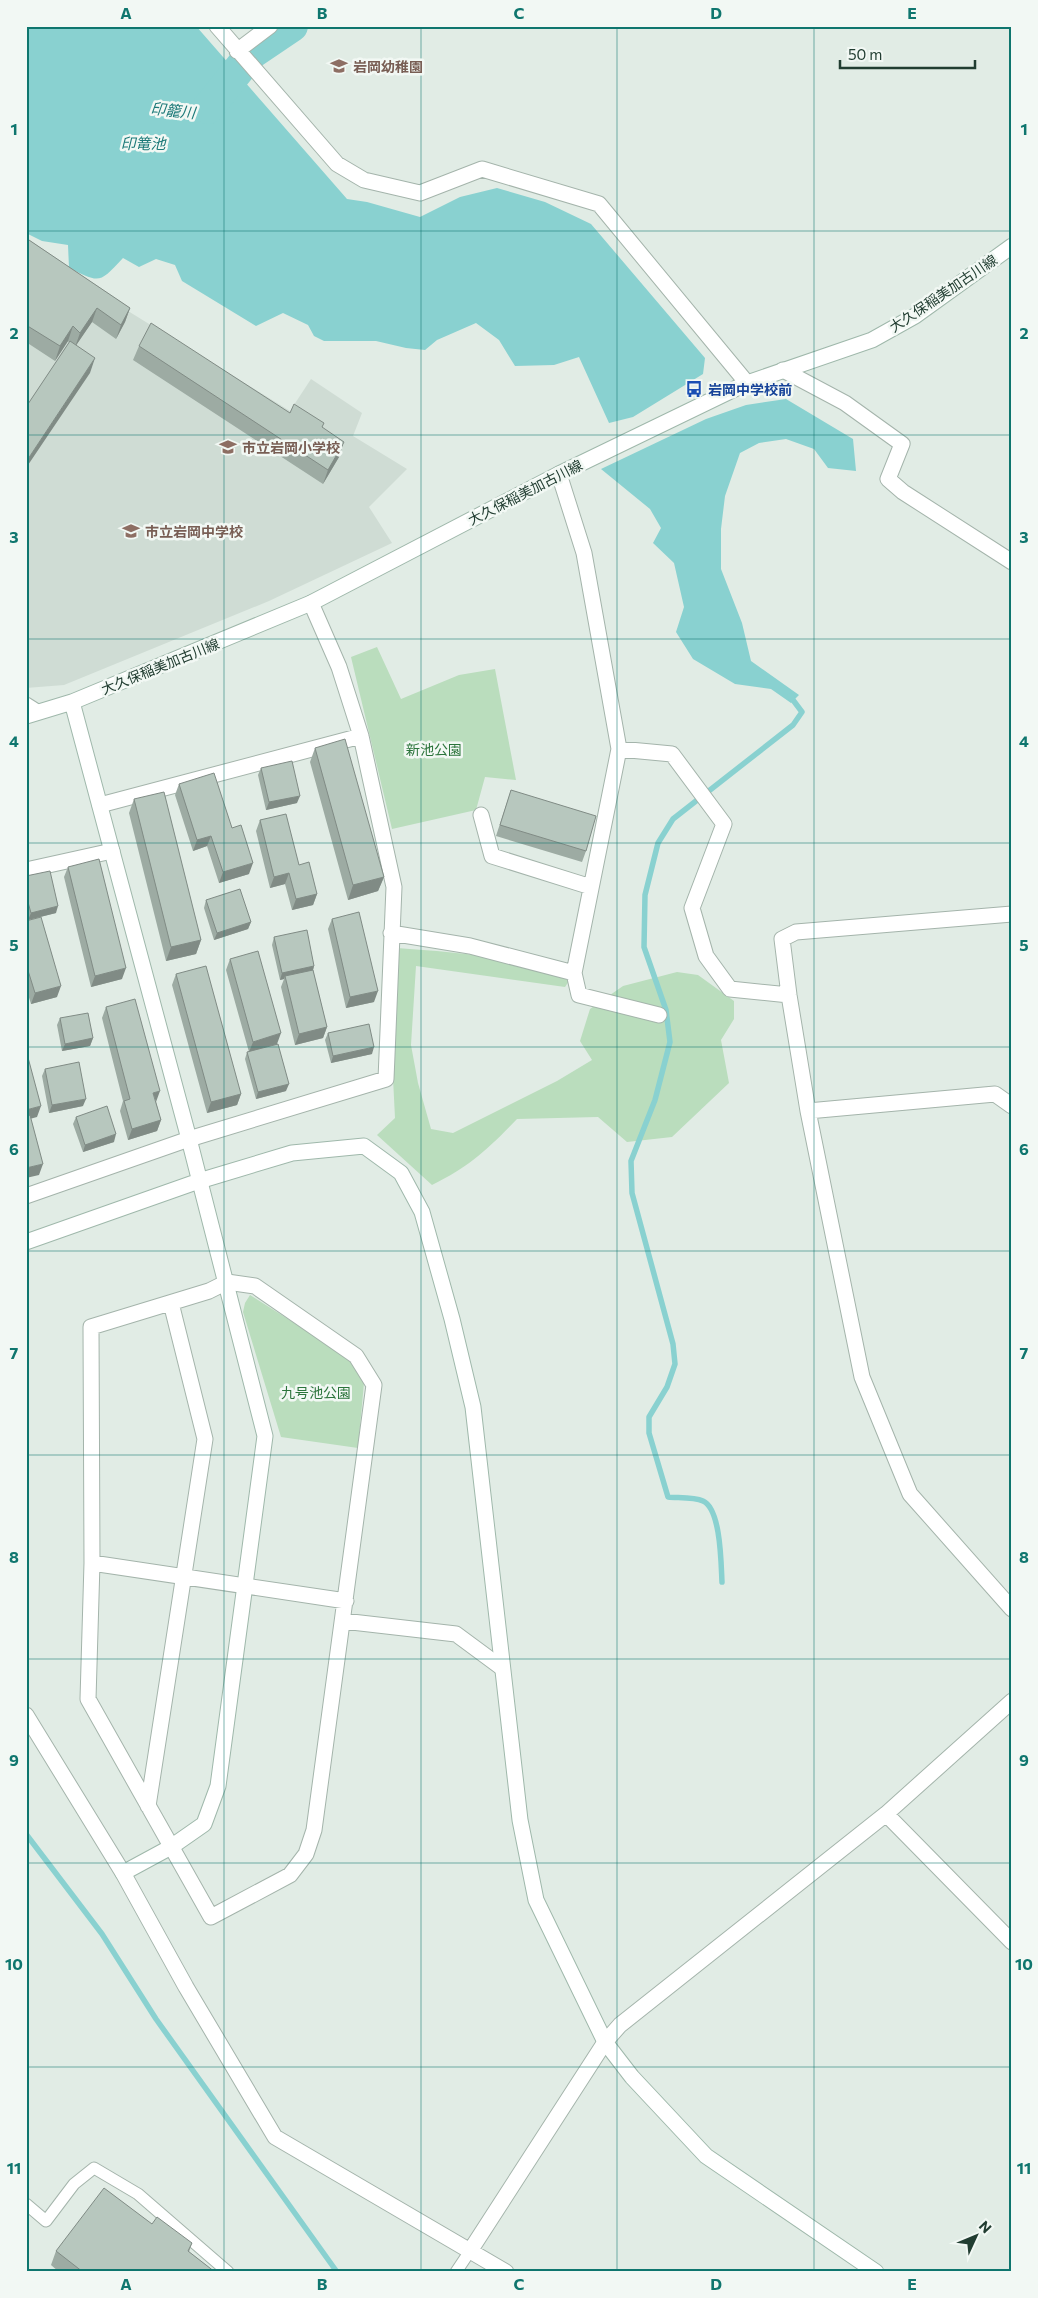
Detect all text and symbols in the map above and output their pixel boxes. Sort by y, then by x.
text: A [120,3,132,22]
text: B [317,3,328,22]
text: C [514,3,525,22]
text: D [710,3,722,22]
text: E [907,3,917,22]
scale bar [840,38,976,70]
text: 50 m [848,45,882,63]
school or university icon: 岩岡幼稚園 [329,56,349,76]
place label: 岩岡幼稚園 [353,58,423,75]
water label: 印籠川 [150,99,198,122]
text: 1 [10,119,18,138]
text: 1 [1020,119,1028,138]
water label: 印篭池 [120,134,167,152]
street label: 大久保稲美加古川線 [886,251,1000,335]
text: 2 [9,323,19,342]
text: 2 [1019,323,1029,342]
bus stop icon: 岩岡中学校前 [684,379,704,399]
place label: 岩岡中学校前 [708,381,792,398]
school or university icon: 市立岩岡小学校 [218,437,238,457]
place label: 市立岩岡小学校 [242,439,340,456]
street label: 大久保稲美加古川線 [465,456,585,528]
school or university icon: 市立岩岡中学校 [121,521,141,541]
place label: 市立岩岡中学校 [145,523,243,540]
text: 3 [9,527,19,546]
text: 3 [1019,527,1029,546]
street label: 大久保稲美加古川線 [98,635,222,697]
text: 4 [9,731,19,750]
text: 4 [1019,731,1029,750]
park label: 新池公園 [406,741,462,758]
text: 5 [9,935,19,954]
text: 5 [1019,935,1029,954]
text: 6 [9,1139,19,1158]
text: 6 [1019,1139,1029,1158]
text: 7 [10,1343,19,1362]
text: 7 [1020,1343,1029,1362]
park label: 九号池公園 [281,1384,351,1401]
text: 8 [9,1547,19,1566]
text: 8 [1019,1547,1029,1566]
text: 9 [9,1750,19,1769]
text: 9 [1019,1750,1029,1769]
text: 10 [5,1954,23,1973]
text: 10 [1015,1954,1033,1973]
text: 11 [7,2158,21,2177]
text: 11 [1017,2158,1031,2177]
north arrow [950,2210,1000,2260]
text: N [976,2217,995,2236]
text: A [120,2274,132,2293]
text: B [317,2274,328,2293]
text: C [514,2274,525,2293]
text: D [710,2274,722,2293]
text: E [907,2274,917,2293]

